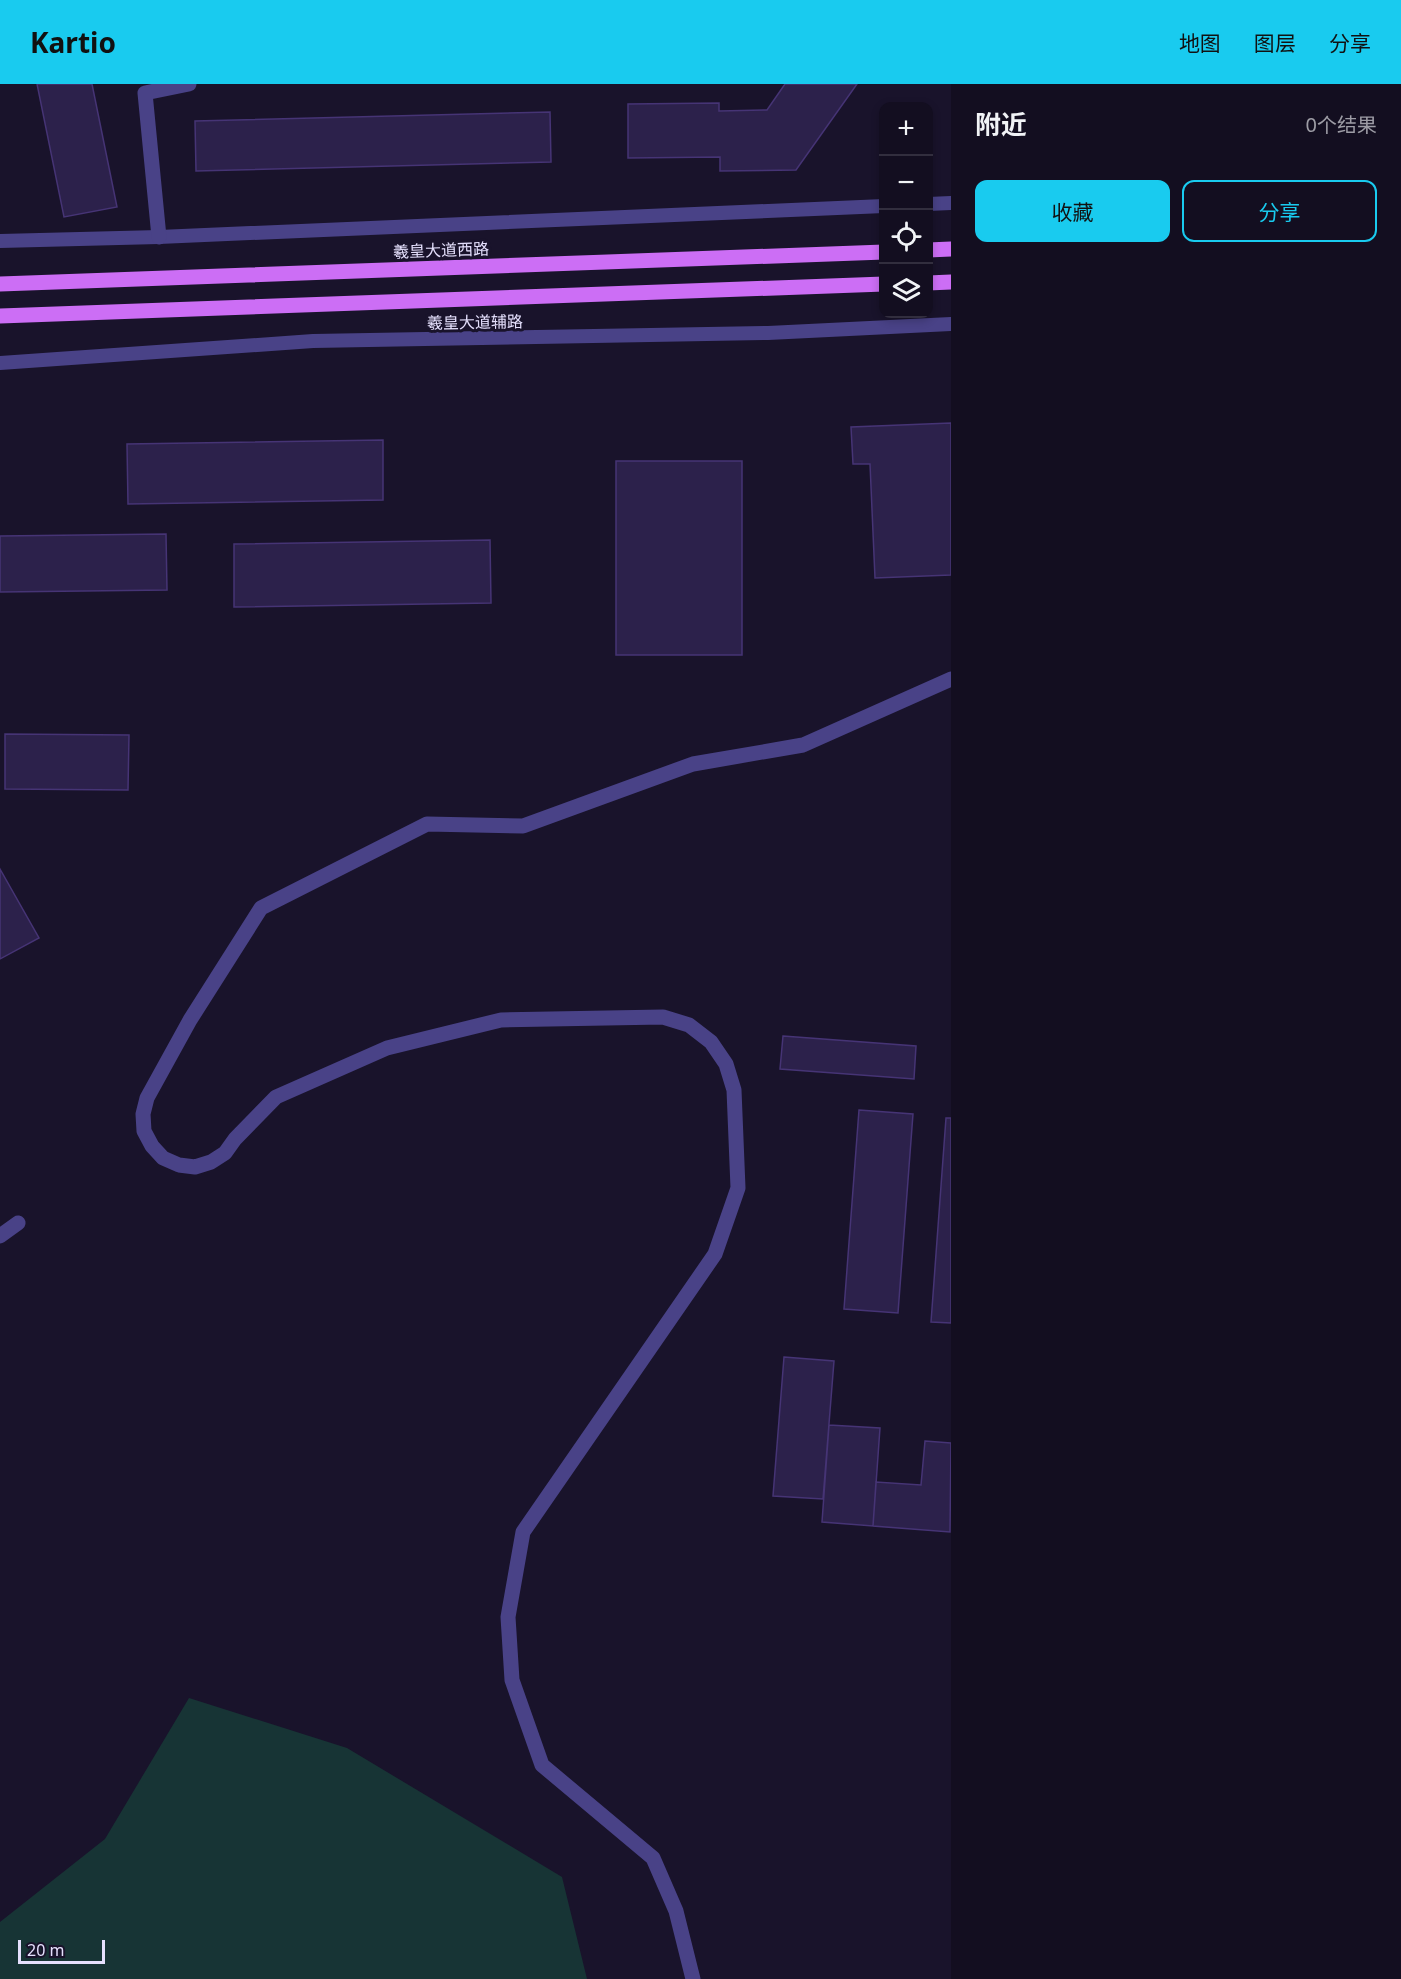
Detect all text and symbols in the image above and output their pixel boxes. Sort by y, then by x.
text: Kartio [30,23,116,61]
text: 地图 [1179,29,1221,57]
text: 图层 [1254,29,1296,57]
text: 分享 [1329,29,1371,57]
map controls [879,102,933,318]
button: + [879,102,933,156]
text: 附近 [975,106,1027,142]
text: 0个结果 [1306,111,1377,138]
button: − [879,156,933,210]
button: 收藏 [975,180,1170,242]
button: 分享 [1182,180,1377,242]
button: locate [879,210,933,264]
street label: 羲皇大道西路 [393,237,489,263]
button: layers [879,264,933,318]
street label: 羲皇大道辅路 [427,310,523,334]
scale bar [18,1937,105,1964]
text: 20 m [27,1939,64,1961]

